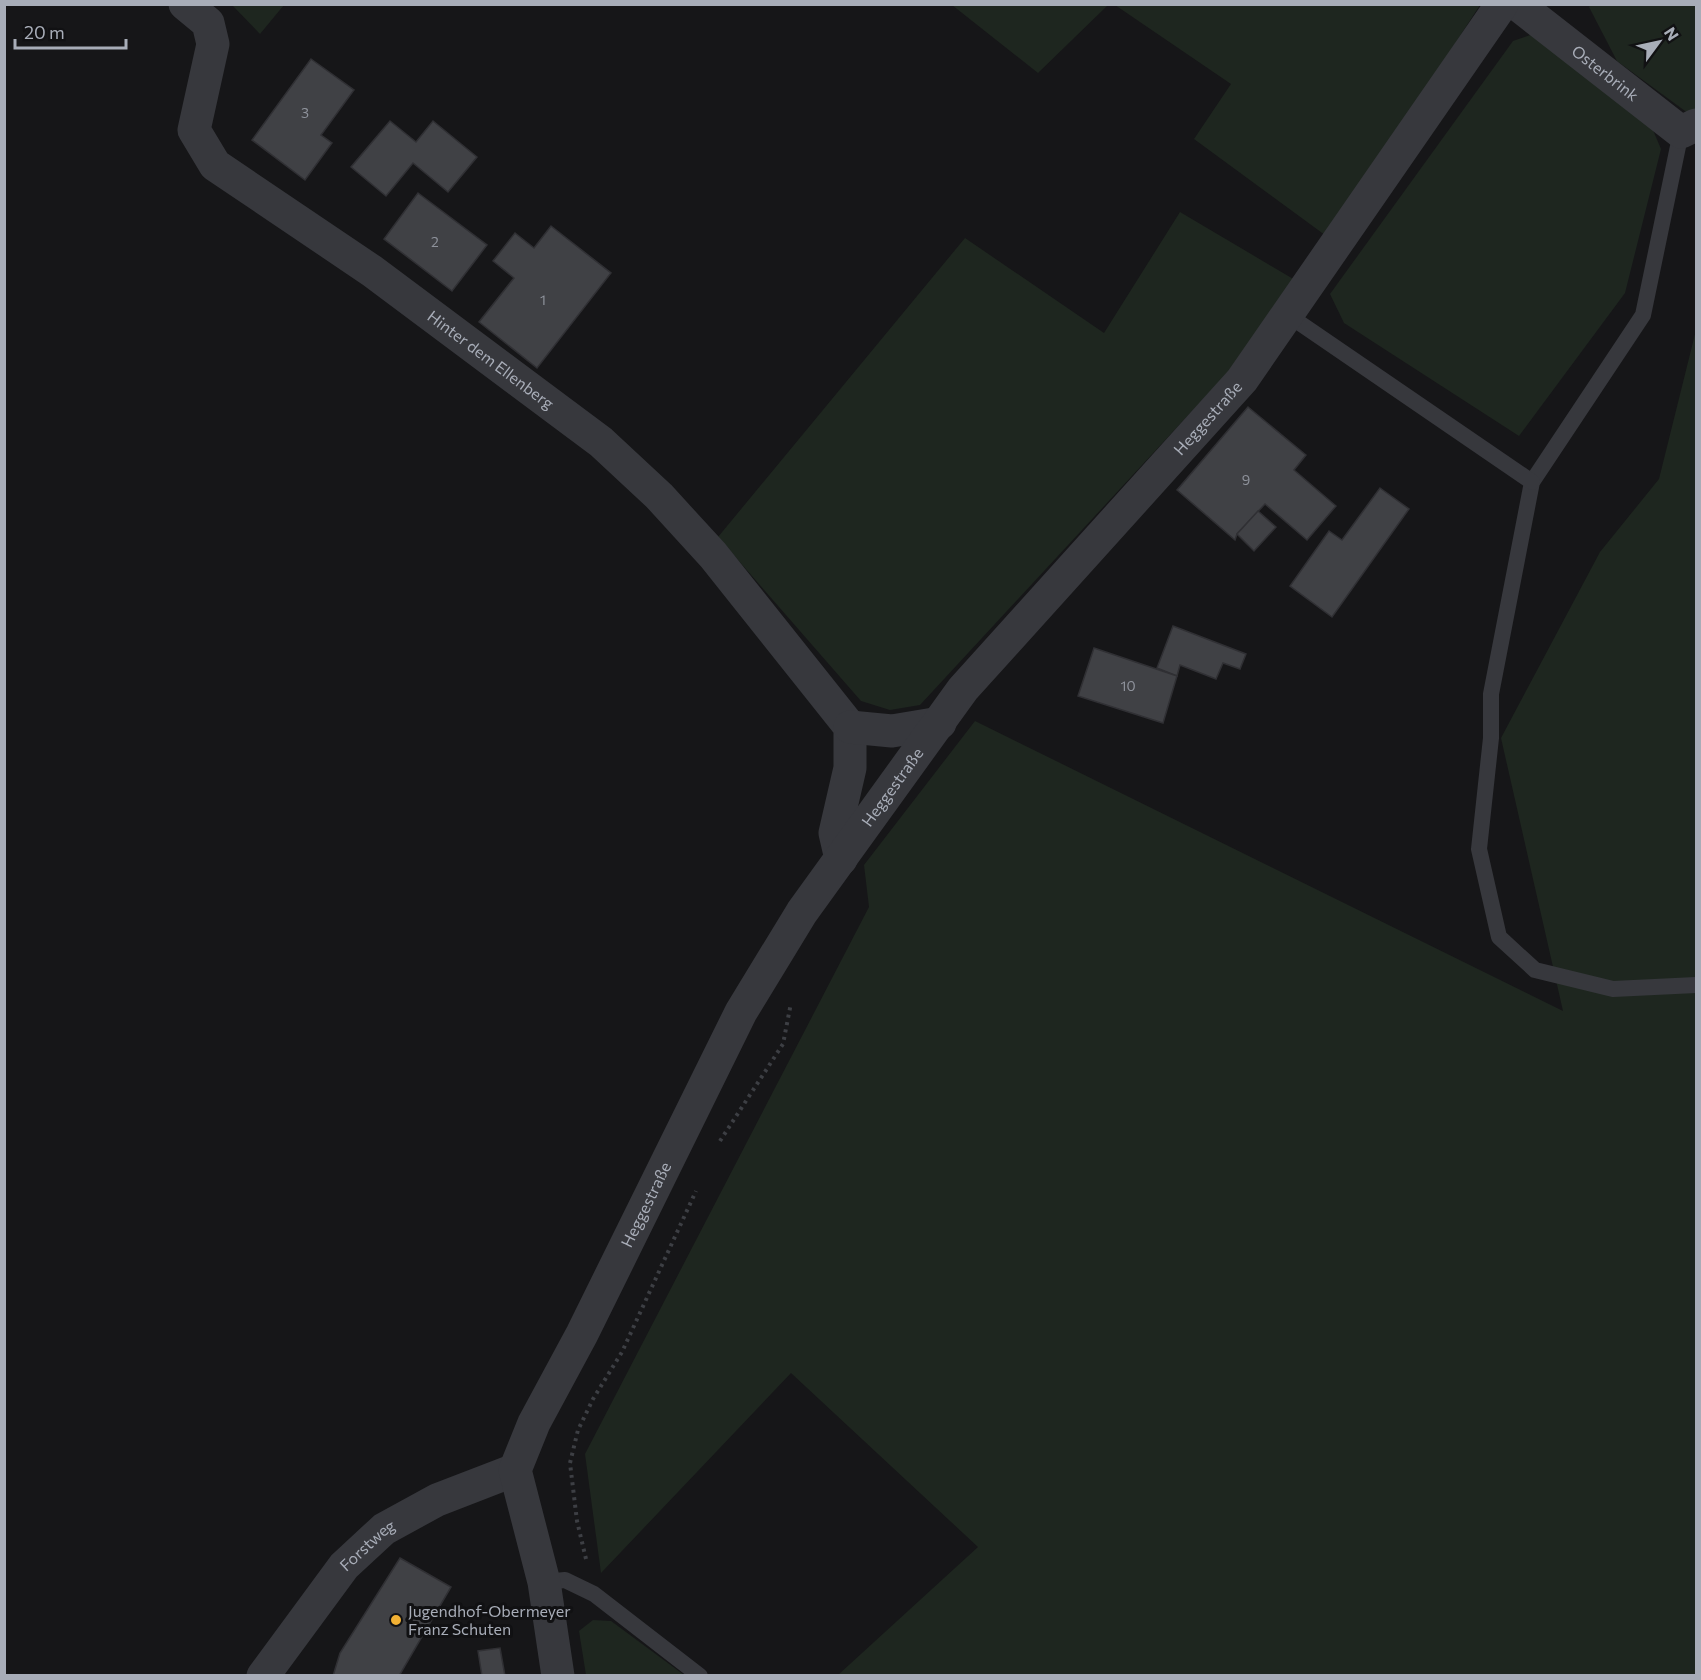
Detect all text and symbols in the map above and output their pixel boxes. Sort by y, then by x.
scale bar [15,12,126,50]
north arrow [1629,12,1689,72]
text: 20 m [24,21,65,43]
text: N [1661,23,1683,44]
street label: Osterbrink [1568,41,1643,105]
house number: 3 [301,104,309,121]
house number: 2 [431,233,439,250]
house number: 1 [540,291,546,308]
street label: Hinter dem Ellenberg [424,306,558,413]
street label: Heggestraße [1169,377,1245,458]
house number: 9 [1242,471,1250,488]
house number: 10 [1120,677,1136,694]
street label: Heggestraße [857,744,927,830]
street label: Heggestraße [616,1158,675,1250]
street label: Forstweg [335,1515,398,1574]
place label: Jugendhof-Obermeyer Franz Schuten [408,1601,571,1638]
marker: Jugendhof-Obermeyer Franz Schuten [389,1613,403,1627]

